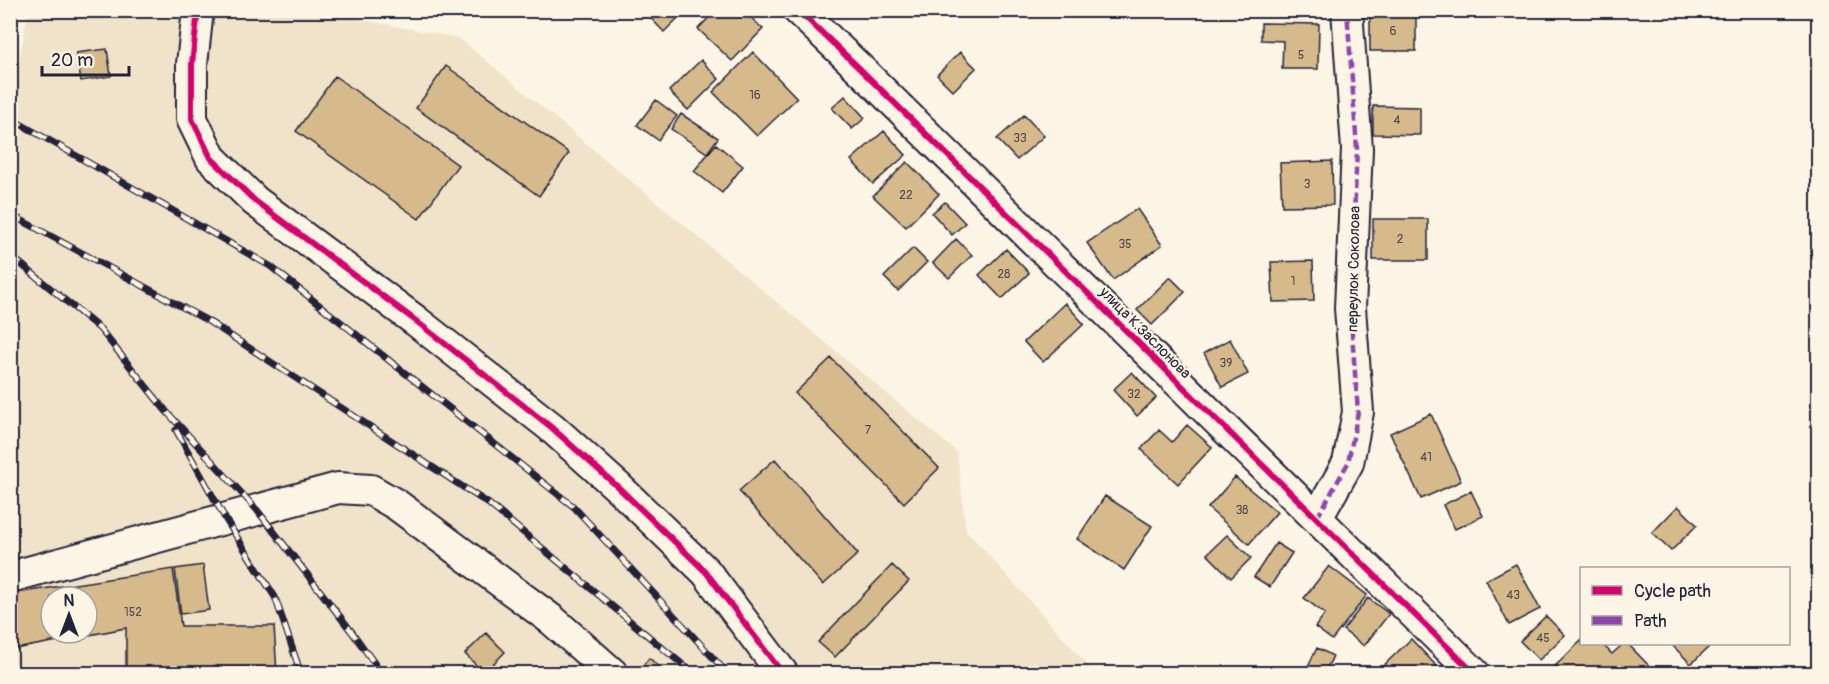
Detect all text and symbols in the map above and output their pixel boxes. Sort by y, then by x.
house number: 6 [1390,24,1397,39]
scale bar [42,39,129,77]
house number: 5 [1298,48,1304,63]
text: 20 m [51,49,93,72]
house number: 16 [749,88,761,103]
house number: 4 [1394,113,1401,128]
house number: 33 [1013,131,1027,146]
house number: 3 [1304,177,1311,192]
house number: 22 [899,188,913,203]
street label: переулок Соколова [1343,206,1365,332]
house number: 2 [1397,232,1404,247]
house number: 35 [1118,237,1132,252]
house number: 28 [998,267,1010,282]
house number: 1 [1291,274,1295,289]
street label: улица К.Заслонова [1094,282,1195,383]
house number: 39 [1220,356,1232,371]
house number: 32 [1127,387,1141,402]
house number: 7 [865,423,872,438]
house number: 41 [1420,450,1432,465]
house number: 38 [1236,503,1248,518]
legend [1580,567,1790,645]
text: Cycle path [1634,580,1711,603]
north arrow [39,585,99,645]
house number: 43 [1506,588,1520,603]
text: N [64,591,75,611]
house number: 152 [124,605,142,620]
text: Path [1634,610,1667,633]
house number: 45 [1536,631,1550,646]

